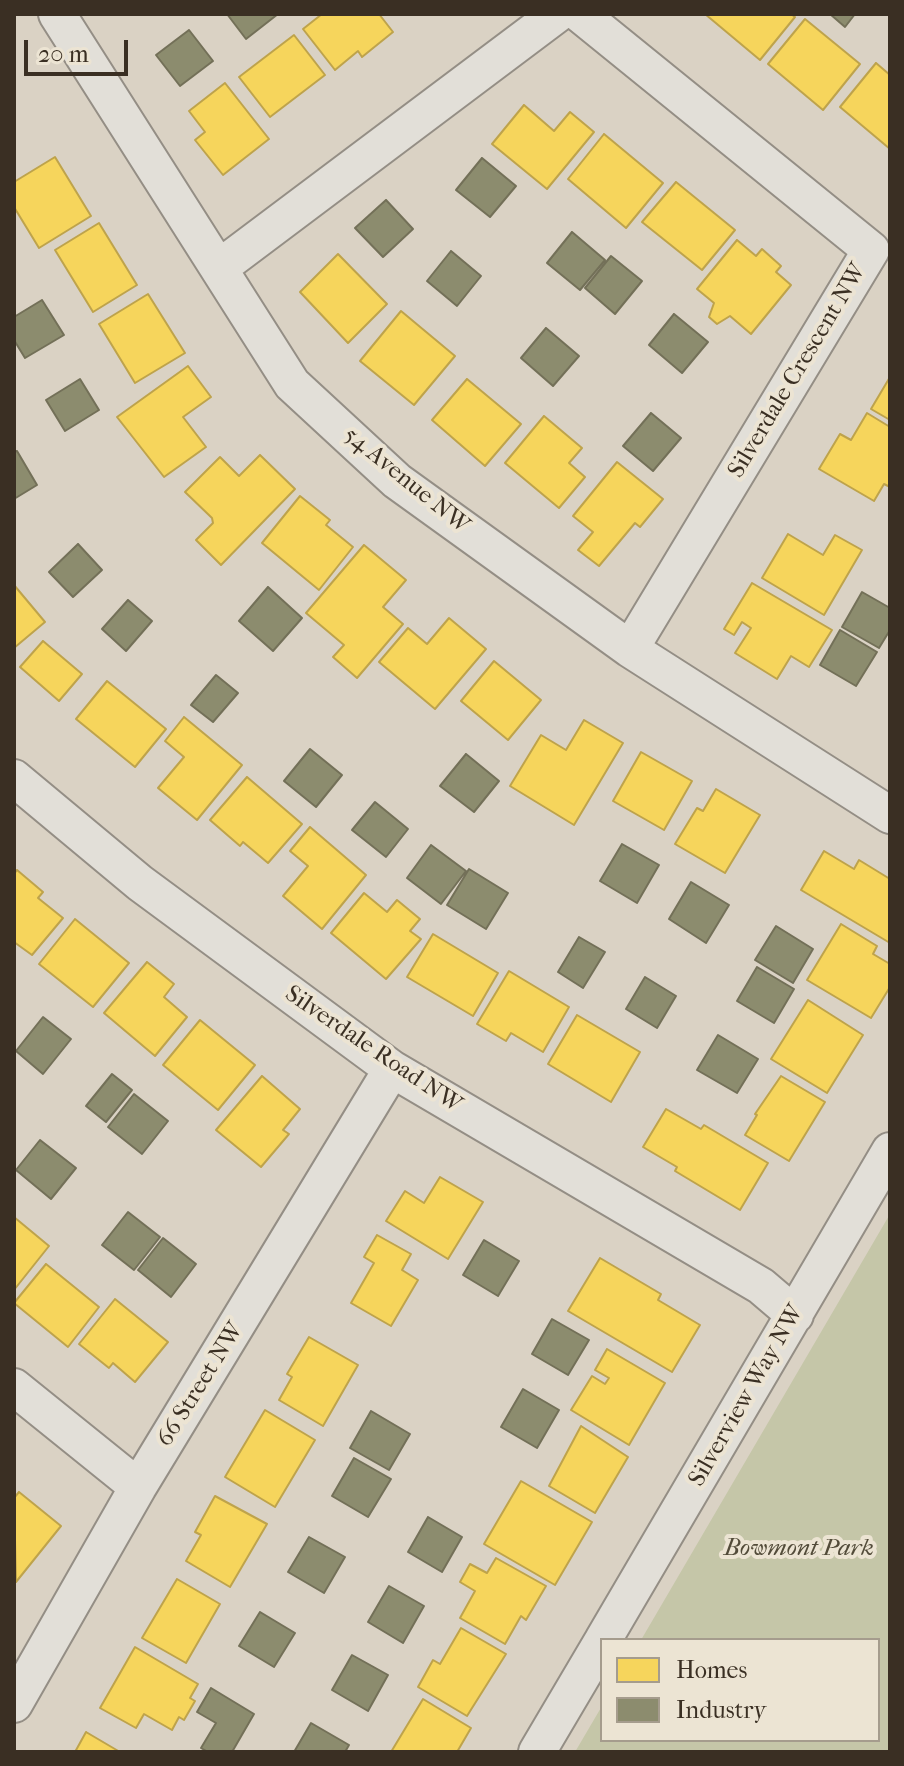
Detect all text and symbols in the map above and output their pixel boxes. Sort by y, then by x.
scale bar [28,24,132,74]
text: 20 m [38,40,89,68]
street label: Silverdale Crescent NW [723,258,873,484]
street label: 54 Avenue NW [337,421,475,541]
street label: Silverdale Road NW [279,980,467,1120]
street label: Silverview Way NW [683,1300,811,1492]
street label: 66 Street NW [151,1317,251,1453]
park label: Bowmont Park [724,1535,874,1563]
legend [600,1638,880,1742]
text: Homes [676,1656,747,1684]
text: Industry [676,1696,766,1724]

